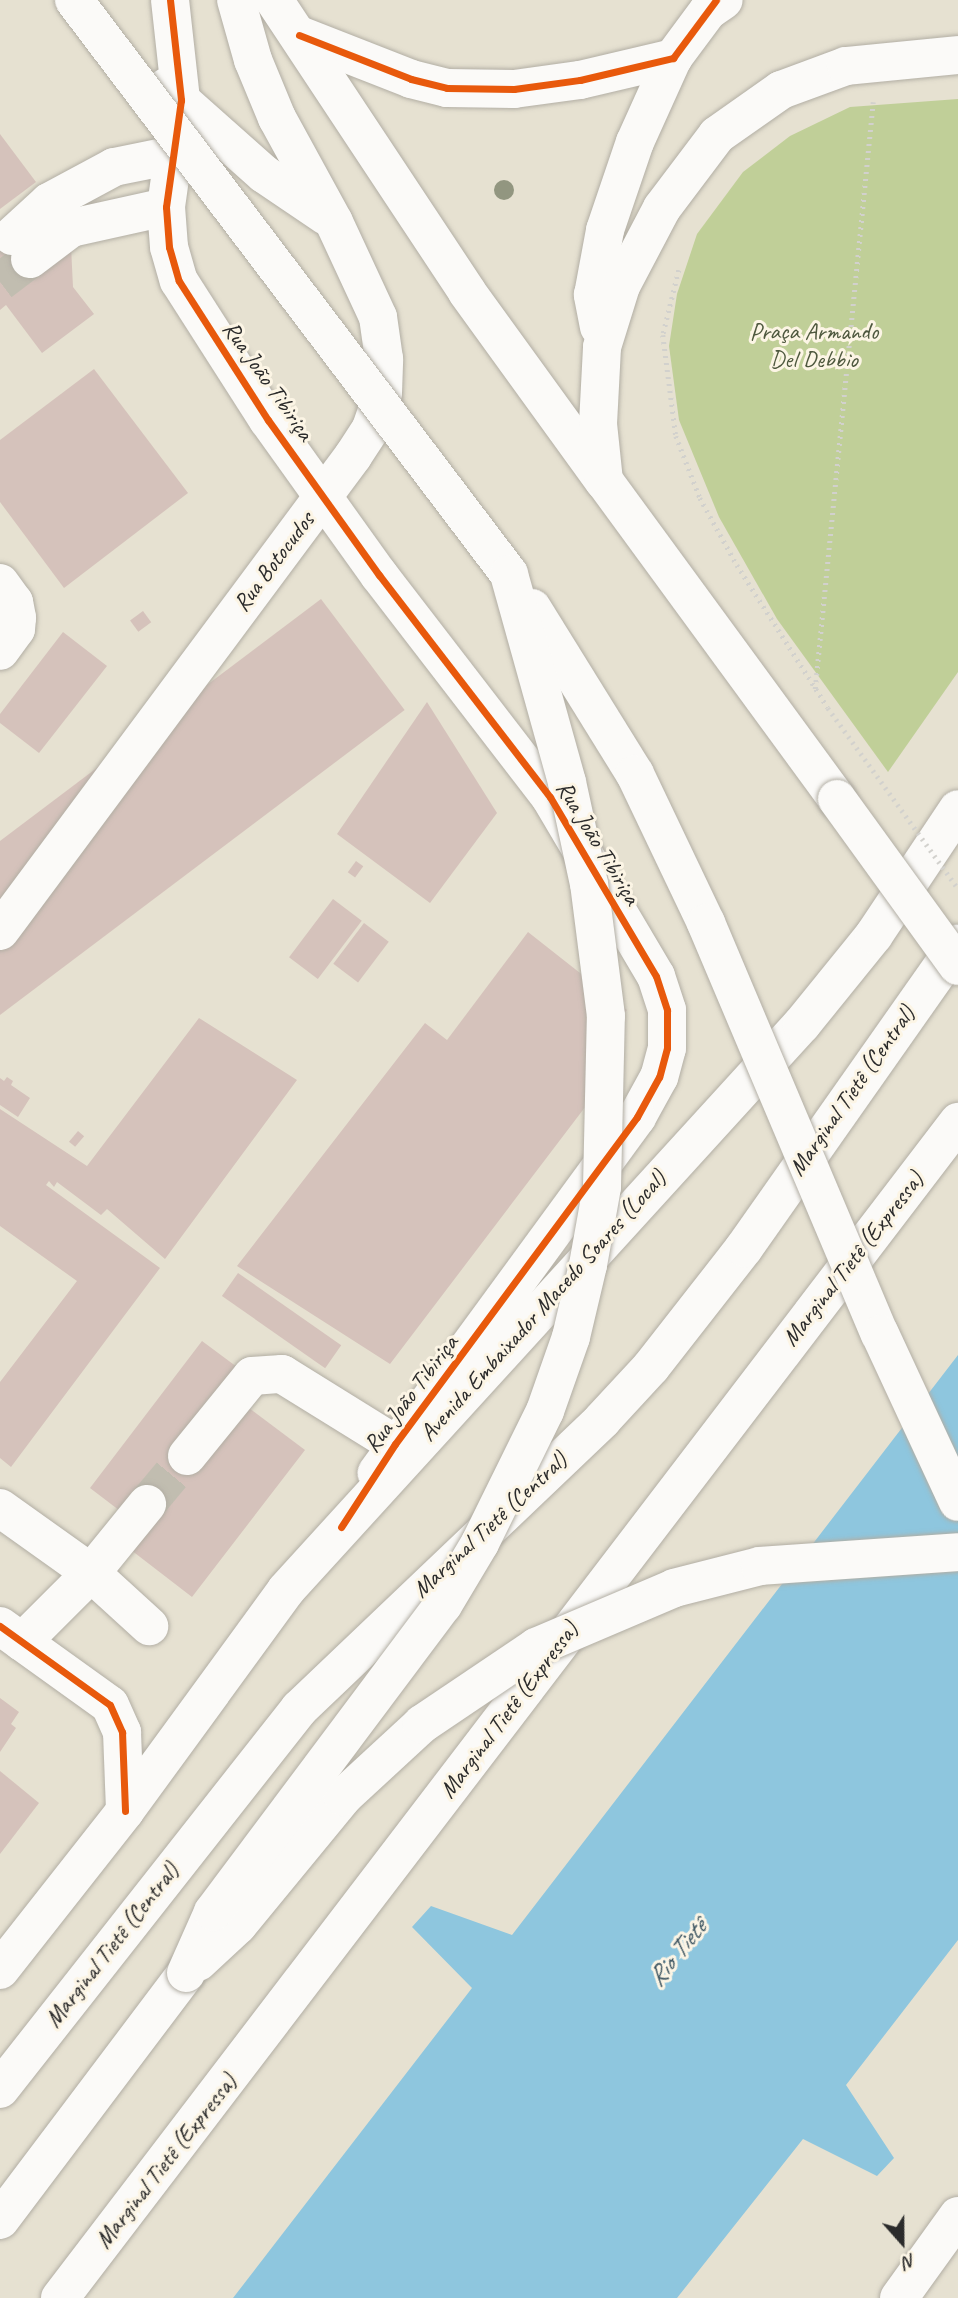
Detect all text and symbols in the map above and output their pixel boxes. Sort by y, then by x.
street label: Rua João Tibiriça [216,316,320,446]
park label: Praça Armando Del Debbio [749,318,879,374]
street label: Rua Botocudos [227,507,321,617]
street label: Rua João Tibiriça [550,776,646,910]
street label: Marginal Tietê (Central) [783,1001,921,1181]
street label: Avenida Embaixador Macedo Soares (Local) [414,1165,672,1447]
street label: Marginal Tietê (Expressa) [776,1166,930,1352]
street label: Rua João Tibiriça [358,1330,464,1458]
street label: Marginal Tietê (Central) [407,1446,573,1604]
street label: Marginal Tietê (Expressa) [433,1616,585,1804]
street label: Marginal Tietê (Central) [39,1857,185,2033]
water label: Rio Tietê [641,1913,713,1993]
street label: Marginal Tietê (Expressa) [89,2068,243,2254]
north arrow [867,2207,937,2277]
text: N [900,2248,919,2275]

